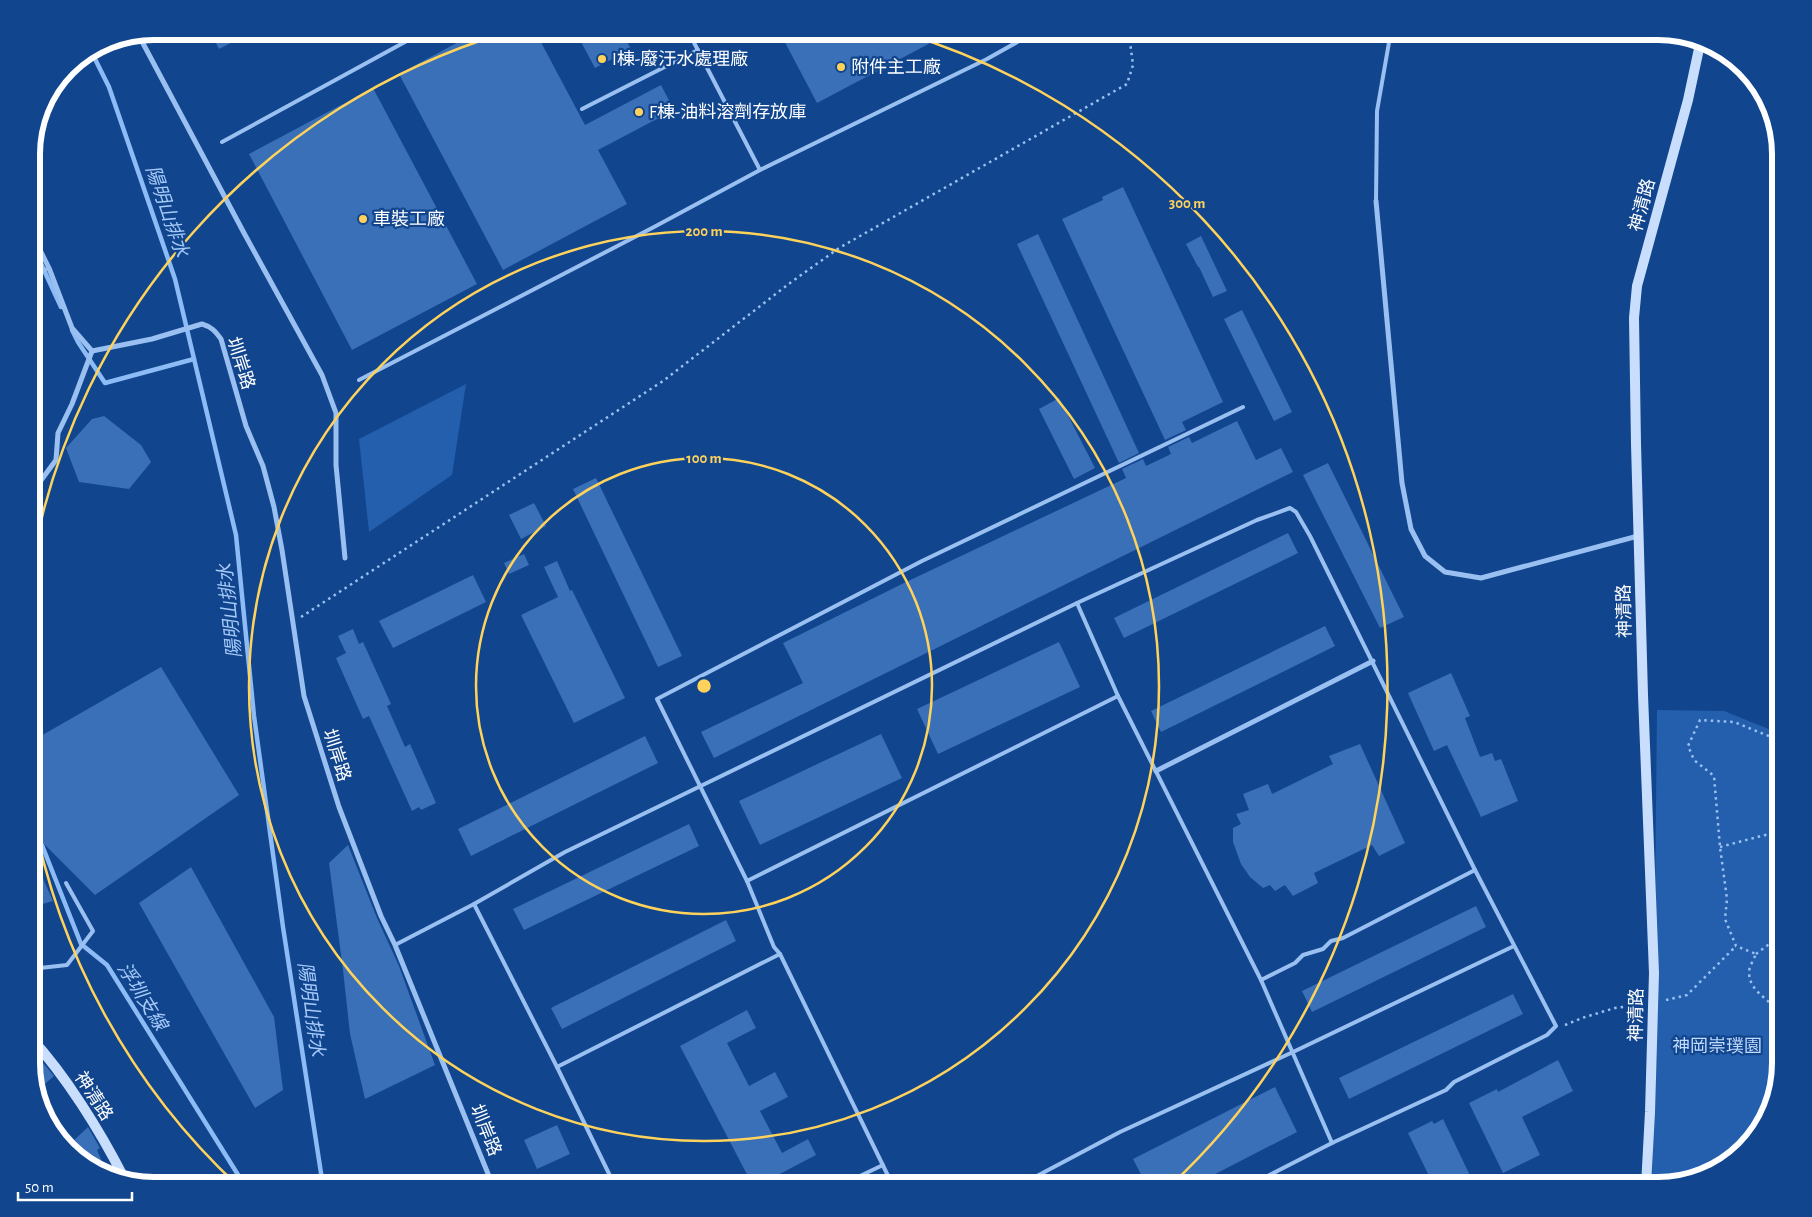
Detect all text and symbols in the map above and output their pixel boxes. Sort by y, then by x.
place label: I棟-廢汙水處理廠 [612,49,748,69]
marker: I棟-廢汙水處理廠 [596,53,608,65]
place label: 附件主工廠 [851,57,941,77]
marker: 附件主工廠 [835,61,847,73]
place label: F棟-油料溶劑存放庫 [649,102,806,122]
marker: F棟-油料溶劑存放庫 [633,106,645,118]
water label: 陽明山排水 [142,163,192,260]
street label: 神清路 [1625,176,1659,234]
text: 300 m [1169,196,1205,211]
place label: 車裝工廠 [373,209,445,229]
marker: 車裝工廠 [357,213,369,225]
text: 200 m [685,224,723,239]
street label: 圳岸路 [223,334,259,392]
text: 100 m [686,451,722,466]
water label: 陽明山排水 [215,562,245,659]
street label: 神清路 [1614,584,1634,638]
centre of rings [695,677,713,695]
street label: 圳岸路 [319,726,355,784]
water label: 浮圳支線 [114,959,172,1036]
water label: 陽明山排水 [294,961,328,1059]
street label: 神清路 [1626,988,1646,1042]
park label: 神岡崇璞園 [1672,1036,1762,1056]
street label: 神清路 [71,1068,117,1124]
street label: 圳岸路 [467,1101,505,1159]
scale bar [18,1170,131,1202]
text: 50 m [25,1180,54,1195]

